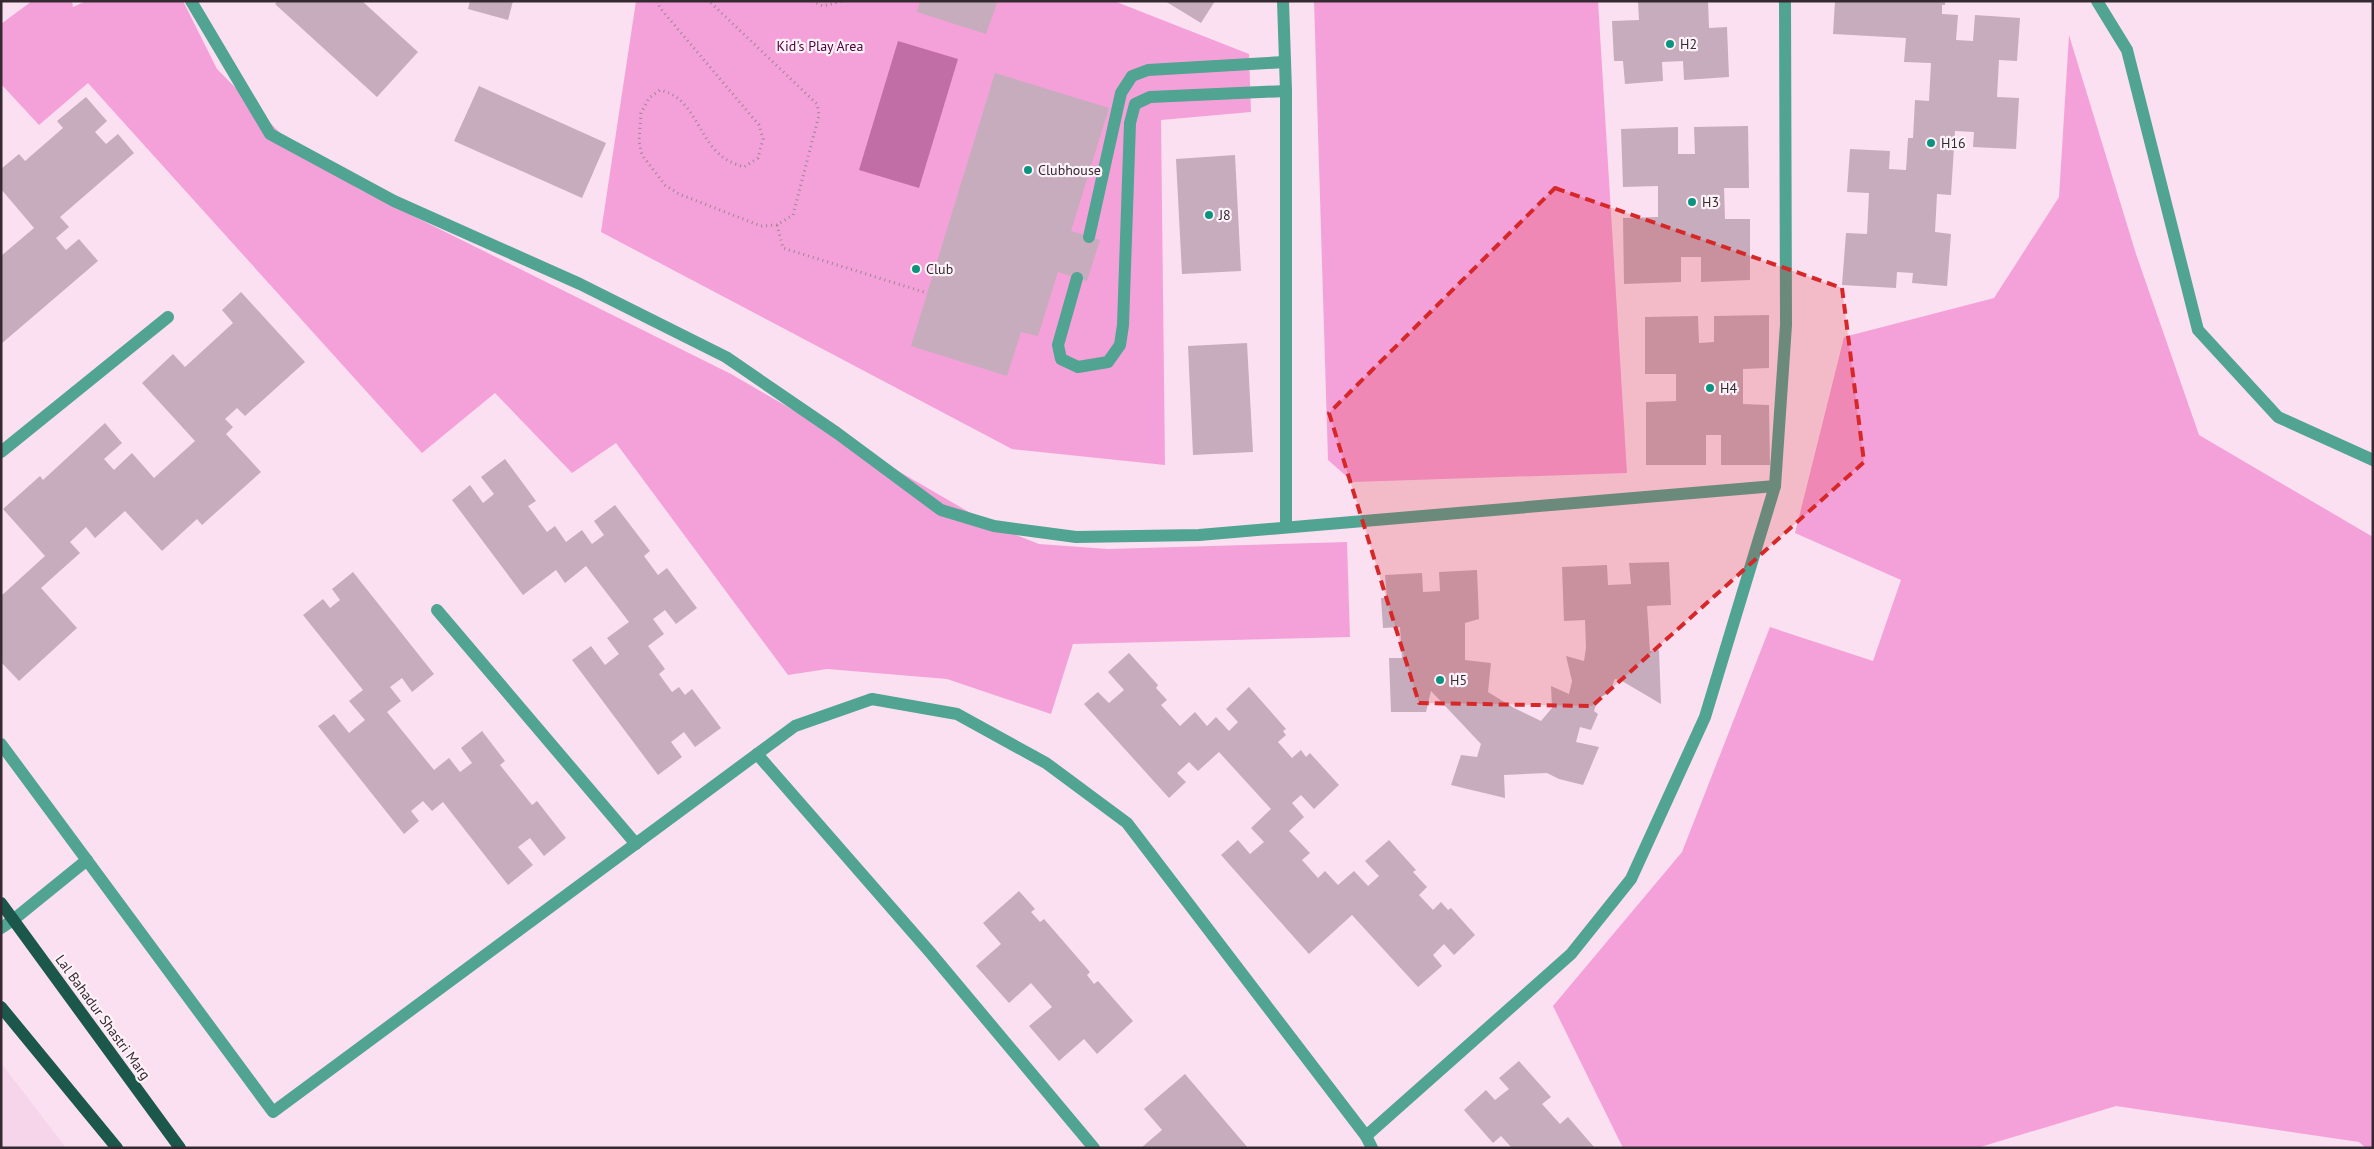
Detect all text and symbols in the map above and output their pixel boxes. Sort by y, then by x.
place label: H2 [1680,35,1697,53]
park label: Kid's Play Area [777,37,863,55]
marker: H2 [1664,38,1676,50]
place label: H16 [1941,134,1966,152]
marker: H16 [1925,137,1937,149]
place label: Clubhouse [1038,161,1101,179]
marker: Clubhouse [1022,164,1034,176]
place label: H3 [1702,193,1719,211]
marker: H3 [1686,196,1698,208]
place label: J8 [1218,206,1231,224]
marker: J8 [1203,209,1215,221]
place label: Club [926,260,953,278]
marker: Club [910,263,922,275]
place label: H4 [1720,379,1737,397]
marker: H4 [1704,382,1716,394]
place label: H5 [1450,671,1467,689]
marker: H5 [1434,674,1446,686]
street label: Lal Bahadur Shastri Marg [52,951,154,1083]

